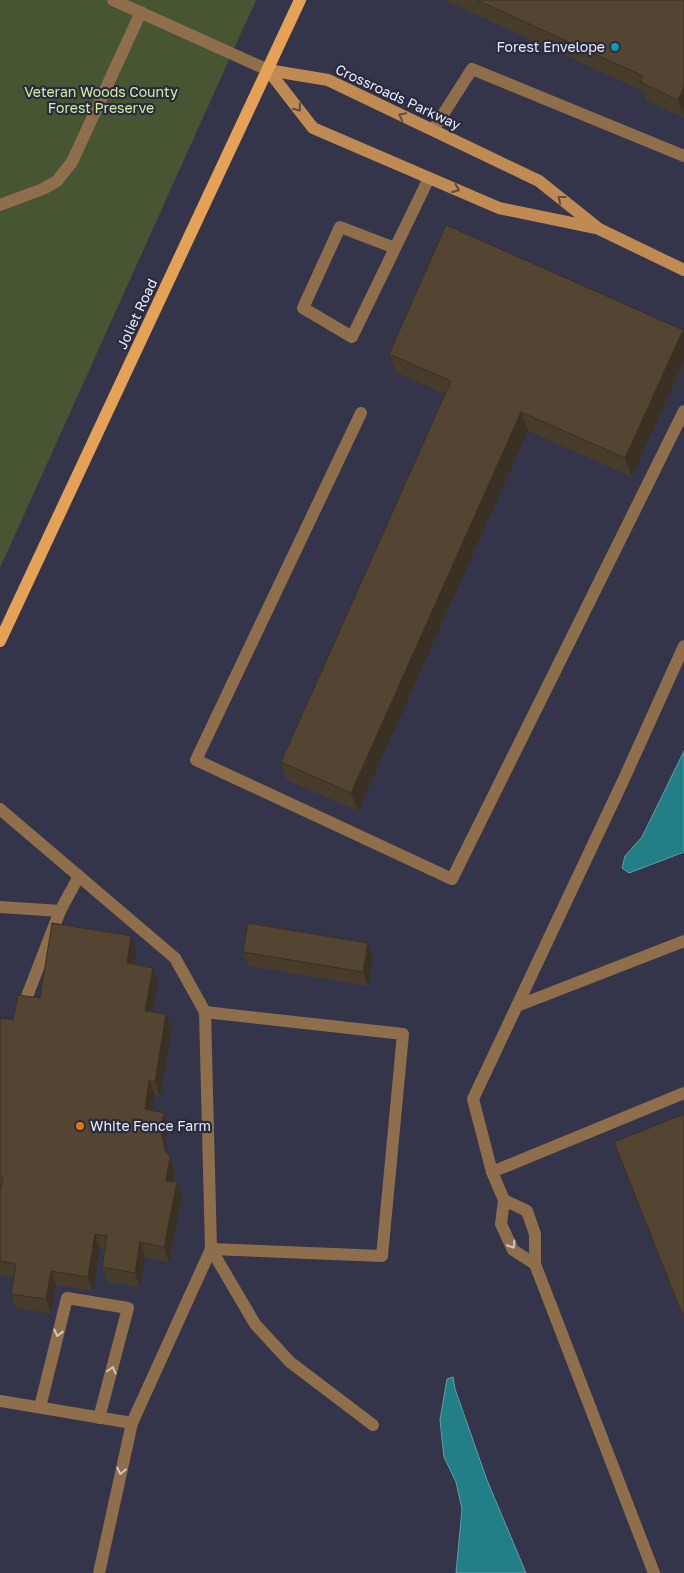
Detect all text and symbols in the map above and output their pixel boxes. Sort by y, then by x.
place label: Forest Envelope [496,38,605,55]
marker: Forest Envelope [609,41,621,53]
street label: Crossroads Parkway [333,60,464,133]
park label: Veteran Woods County Forest Preserve [24,83,178,116]
one-way arrow [292,102,300,111]
one-way arrow [398,111,407,122]
one-way arrow [451,183,460,194]
one-way arrow [558,196,567,204]
street label: Joliet Road [113,276,160,352]
place label: White Fence Farm [90,1117,211,1134]
marker: White Fence Farm [74,1120,86,1132]
one-way arrow [505,1240,515,1249]
one-way arrow [53,1328,64,1337]
one-way arrow [106,1367,116,1375]
one-way arrow [116,1466,127,1475]

